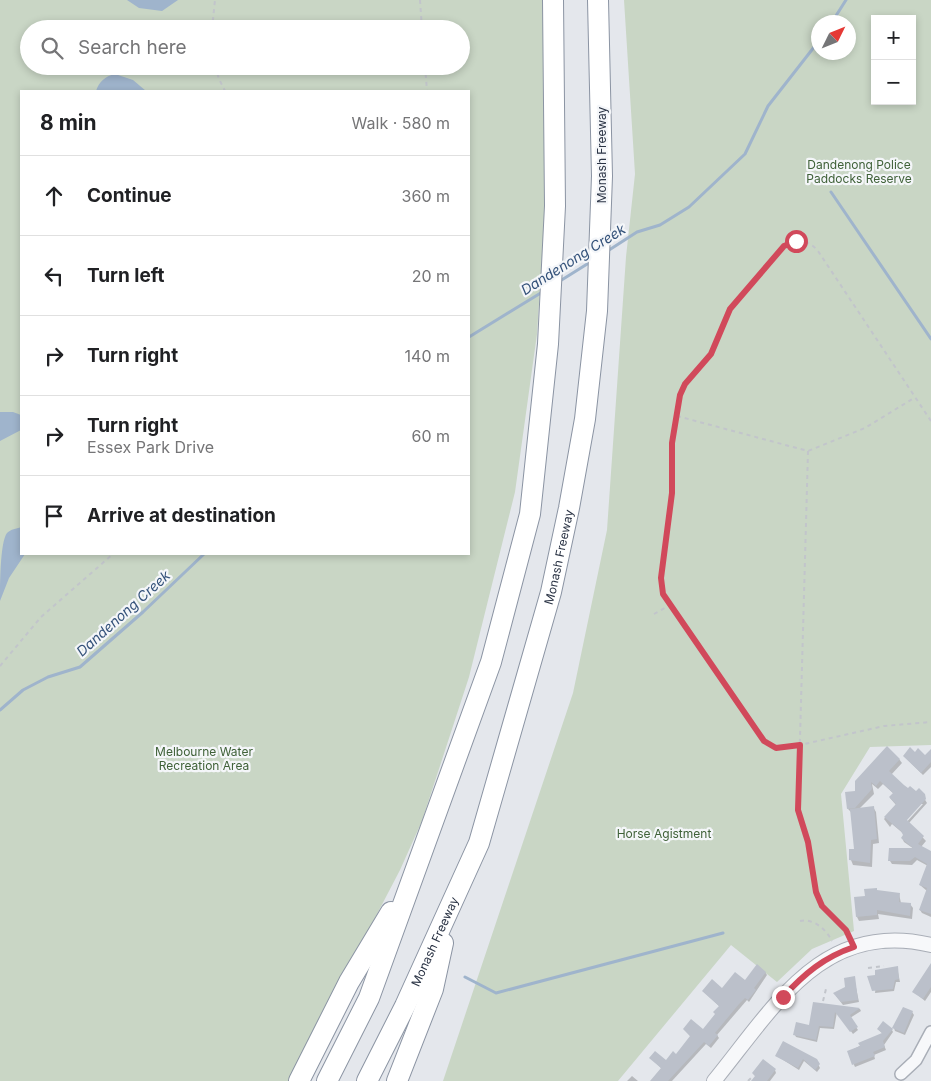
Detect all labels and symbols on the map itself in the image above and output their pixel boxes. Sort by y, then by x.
north arrow [811,15,856,60]
street label: Monash Freeway [594,106,609,203]
park label: Dandenong Police Paddocks Reserve [806,157,912,186]
water label: Dandenong Creek [518,220,629,298]
route start [785,230,808,253]
street label: Monash Freeway [540,508,576,606]
water label: Dandenong Creek [73,566,174,660]
park label: Melbourne Water Recreation Area [155,744,253,773]
park label: Horse Agistment [617,826,711,841]
street label: Monash Freeway [408,894,461,989]
route end [772,986,795,1009]

